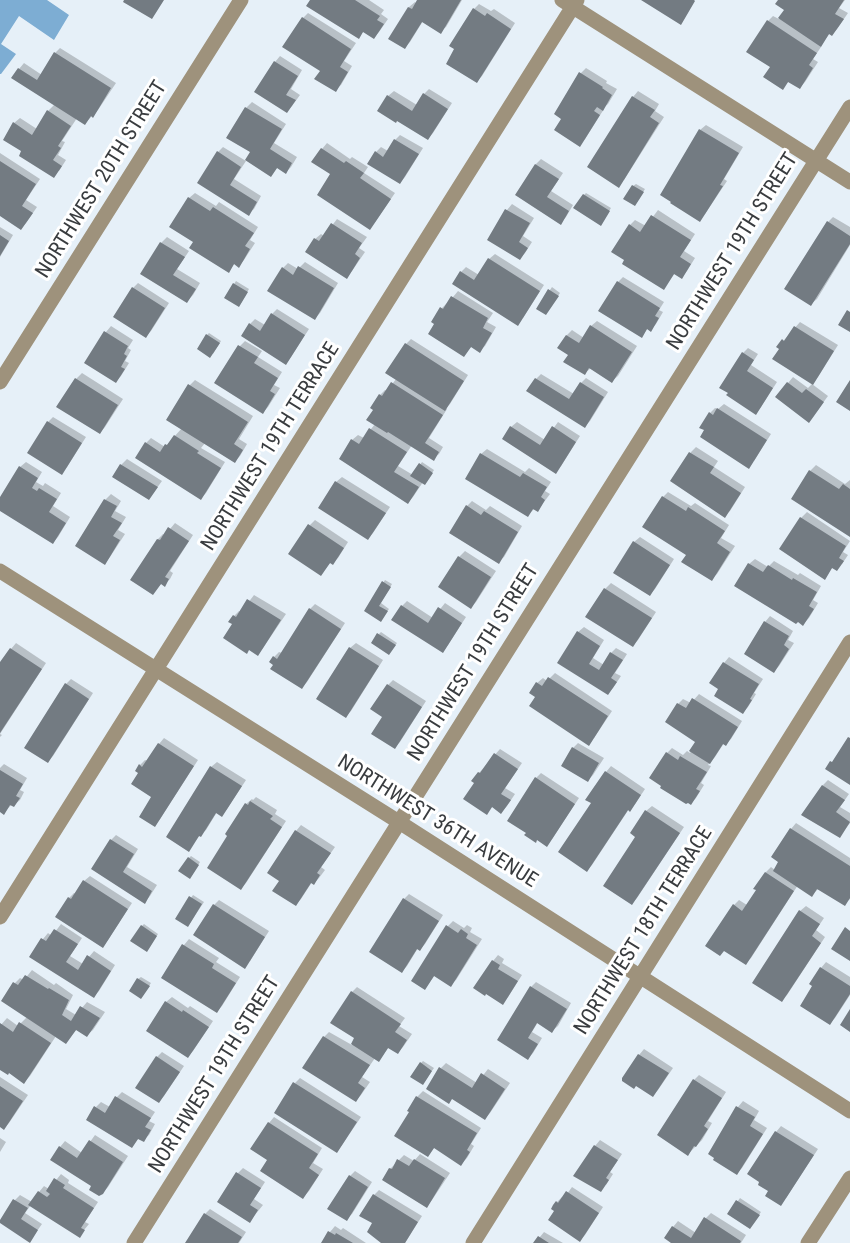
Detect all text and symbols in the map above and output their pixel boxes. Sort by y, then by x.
street label: NORTHWEST 20TH STREET [31,77,173,283]
street label: NORTHWEST 19TH STREET [662,149,804,355]
street label: NORTHWEST 19TH TERRACE [197,338,345,556]
street label: NORTHWEST 19TH STREET [403,560,545,766]
street label: NORTHWEST 36TH AVENUE [332,750,542,894]
street label: NORTHWEST 18TH TERRACE [570,822,718,1040]
street label: NORTHWEST 19TH STREET [144,972,286,1178]

